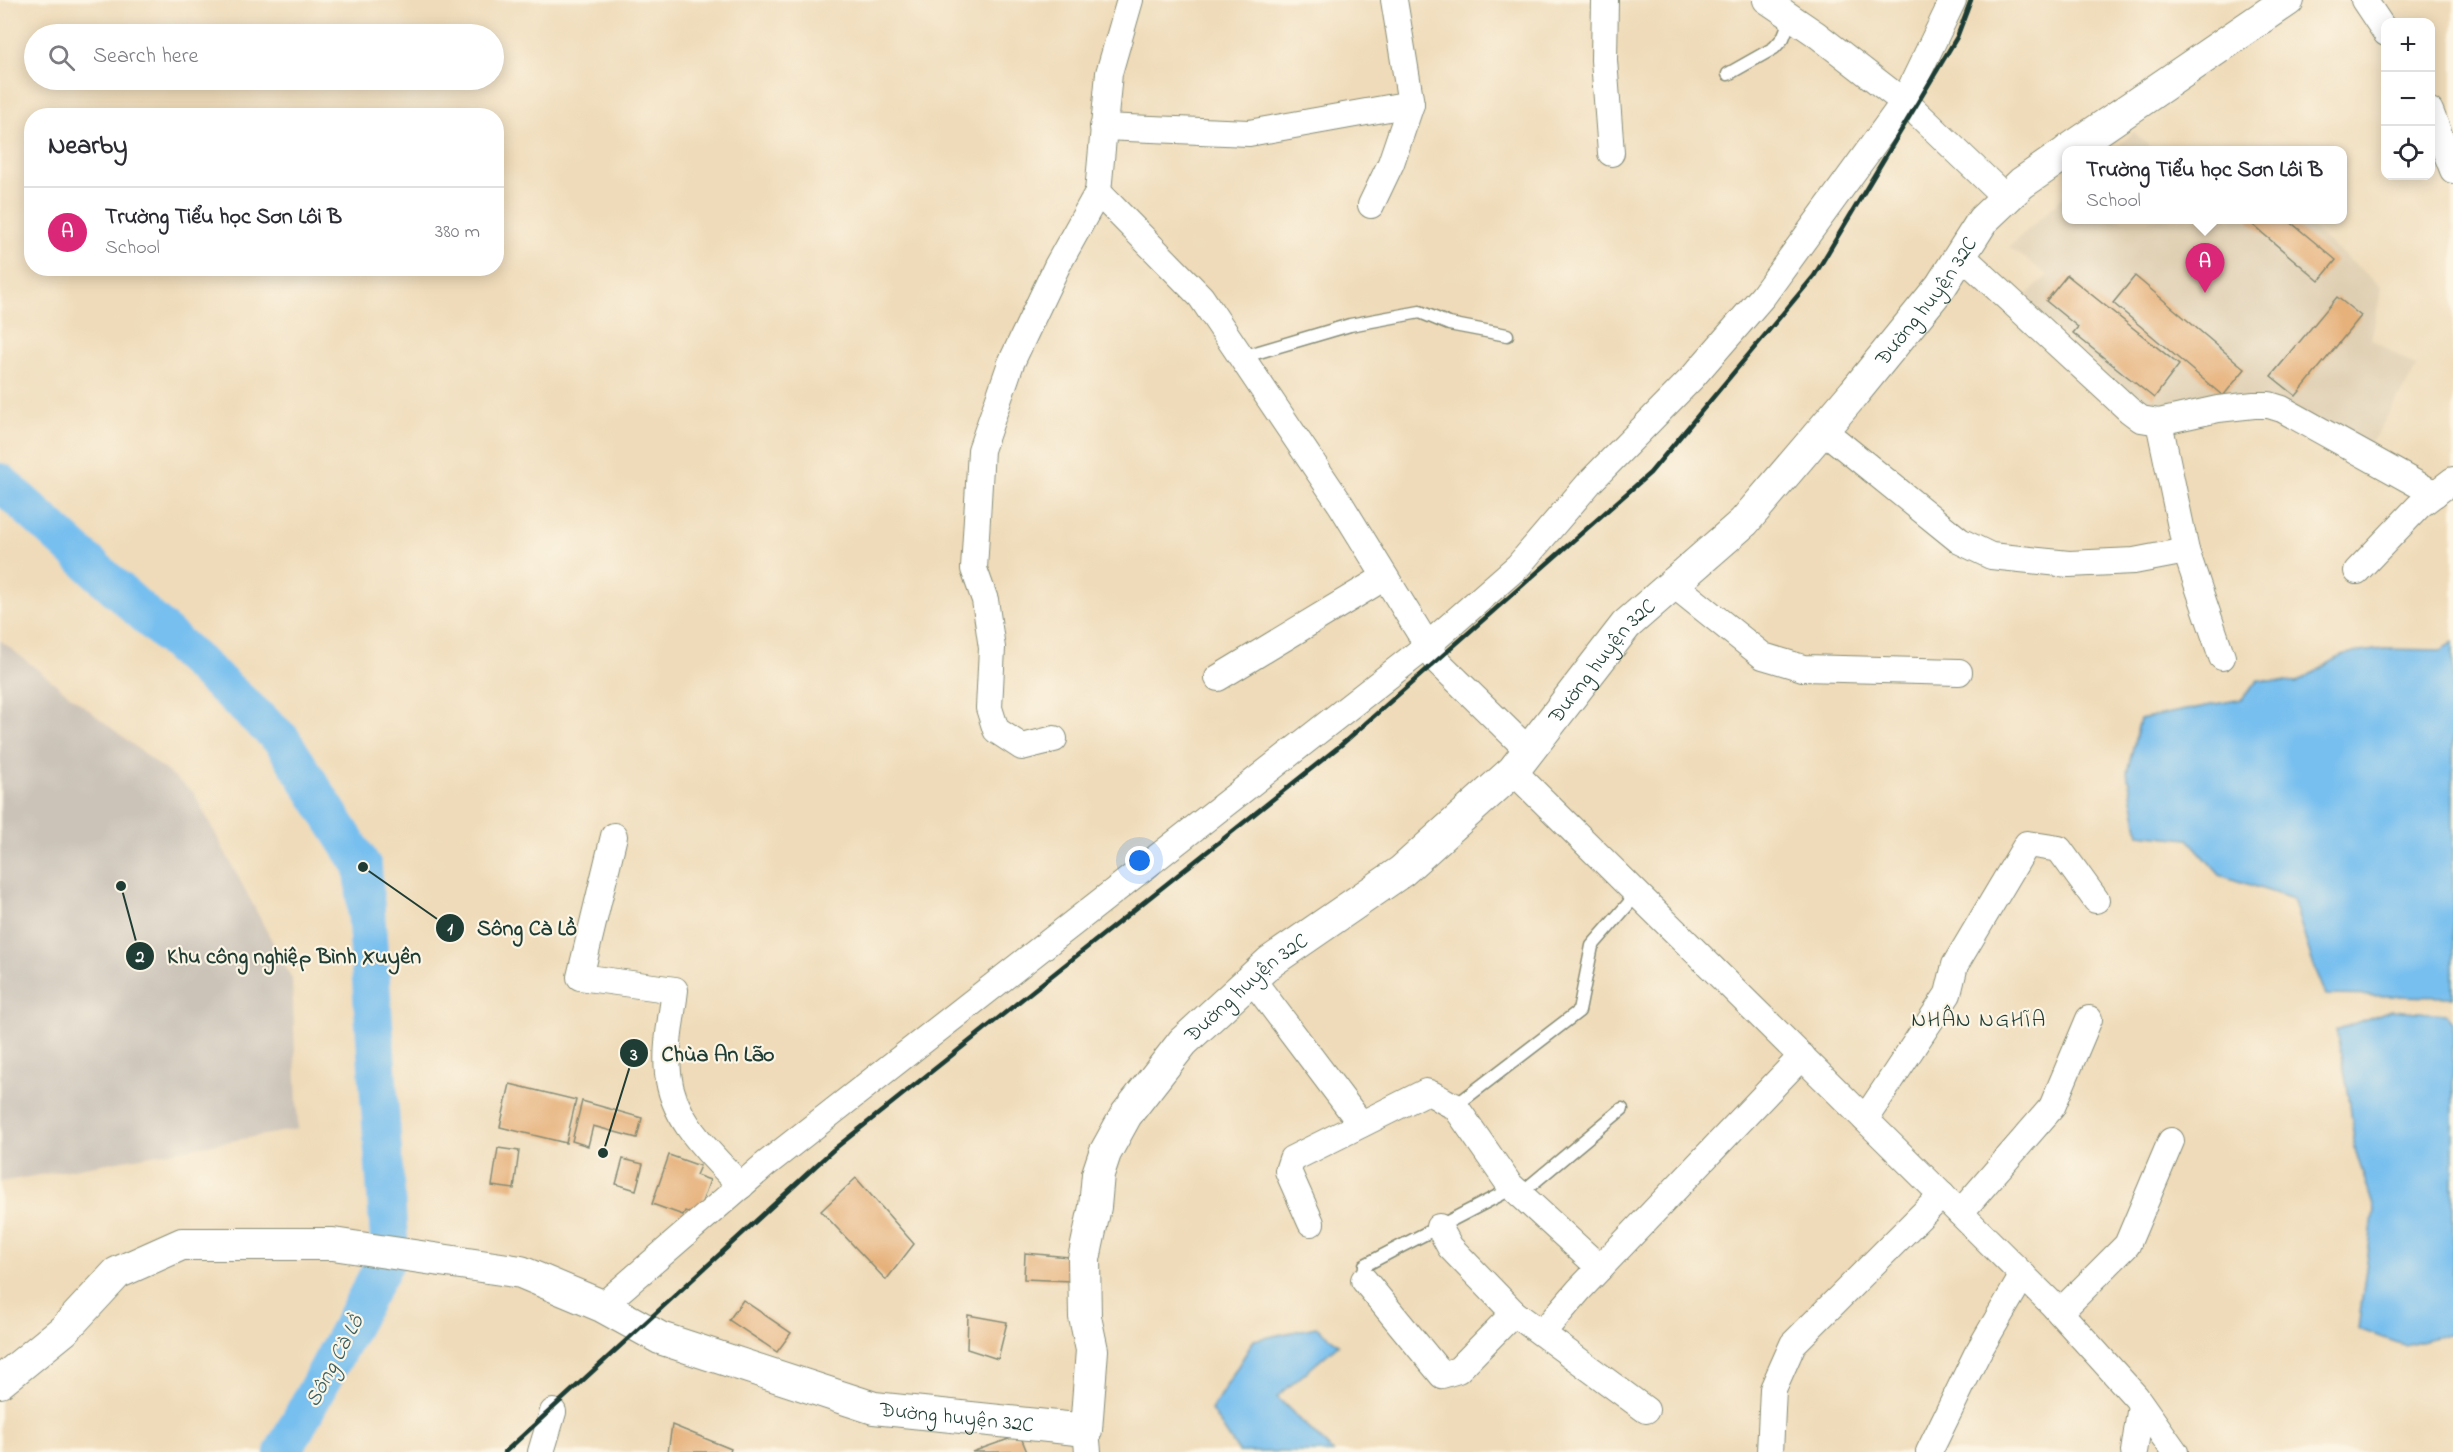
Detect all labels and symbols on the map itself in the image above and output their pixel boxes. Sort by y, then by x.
street label: Đường huyện 32C [1868,231,1986,374]
pin: A [2186,244,2224,293]
street label: Đường huyện 32C [1541,593,1663,731]
your location [1125,846,1154,875]
callout: Sông Cà Lồ [435,908,589,948]
text: Sông Cà Lồ [477,914,577,947]
text: 1 [447,917,453,943]
street label: Đường huyện 32C [1178,927,1315,1051]
callout: Khu công nghiệp Bình Xuyên [125,936,433,976]
text: Khu công nghiệp Bình Xuyên [167,942,421,975]
text: 2 [135,945,145,971]
district label: NHÂN NGHĨA [1911,1004,2047,1037]
callout: Chùa An Lão [619,1033,786,1073]
text: Chùa An Lão [661,1040,775,1072]
text: 3 [629,1043,638,1069]
water label: Sông Cà Lồ [298,1308,374,1413]
street label: Đường huyện 32C [877,1396,1035,1441]

